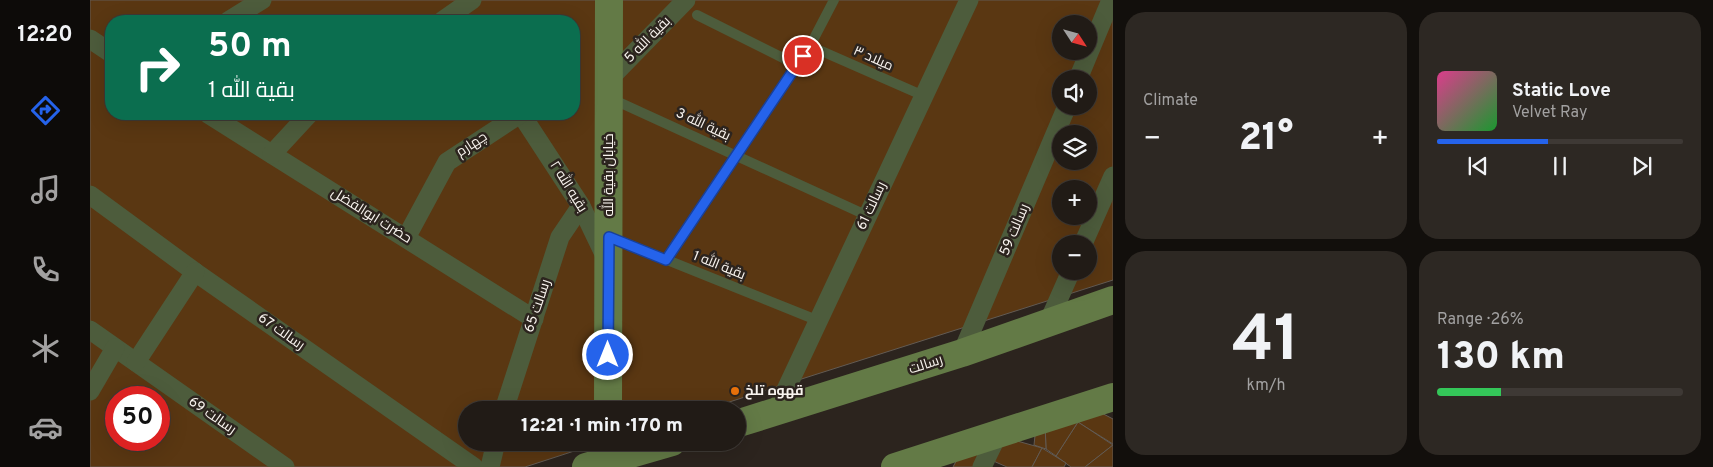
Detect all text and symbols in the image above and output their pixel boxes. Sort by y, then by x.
street label: بقیة الله 5 [620,12,675,67]
north arrow [1052,15,1098,60]
map controls [1052,15,1097,280]
text: 12:20 [17,22,73,49]
text: 50 m [208,25,292,69]
icon: right [125,35,190,100]
pin [782,35,824,77]
icon: arrive [789,42,817,70]
street label: میلاد ۳ [850,43,896,75]
button: sound [1052,70,1097,115]
text: بقیة الله 1 [208,78,295,105]
text: Static Love [1512,79,1611,103]
text: Climate [1143,91,1198,111]
icon: directions [28,93,63,128]
street label: بقیة الله 3 [673,103,734,145]
text: Velvet Ray [1512,103,1587,123]
text: 21° [1239,115,1293,164]
text: − [1143,122,1161,158]
text: + [1371,122,1389,158]
button: layers [1052,125,1097,170]
street label: چهارم [453,129,491,161]
street label: خیابان بقیة الله [599,133,618,217]
icon: previous [1464,152,1492,180]
icon: pause [1546,152,1574,180]
icon: next [1628,152,1656,180]
street label: بقیه الله ۲ [546,157,592,216]
icon: music [28,172,63,207]
street label: رسالت 61 [853,179,891,233]
button: + [1052,180,1097,225]
street label: حضرت ابوالفضل [328,185,414,247]
street label: رسالت 59 [996,201,1034,259]
button: − [1052,235,1097,280]
street label: بقیة الله 1 [690,246,749,284]
icon: phone [28,252,63,287]
street label: رسالت 65 [521,277,555,335]
text: 41 [1232,302,1300,384]
street label: رسالت 67 [254,310,308,354]
text: Range · 26% [1437,310,1524,330]
position arrow [581,328,633,380]
icon: climate [28,331,63,366]
text: 130 km [1437,334,1565,383]
street label: رسالت [907,352,945,378]
text: km/h [1247,376,1285,396]
place label: قهوه تلخ [745,383,804,400]
marker: قهوه تلخ [729,385,741,397]
speed limit sign: 50 [105,386,170,451]
street label: رسالت 69 [185,393,239,439]
icon: car [28,410,63,445]
text: 12:21 · 1 min · 170 m [521,414,683,438]

